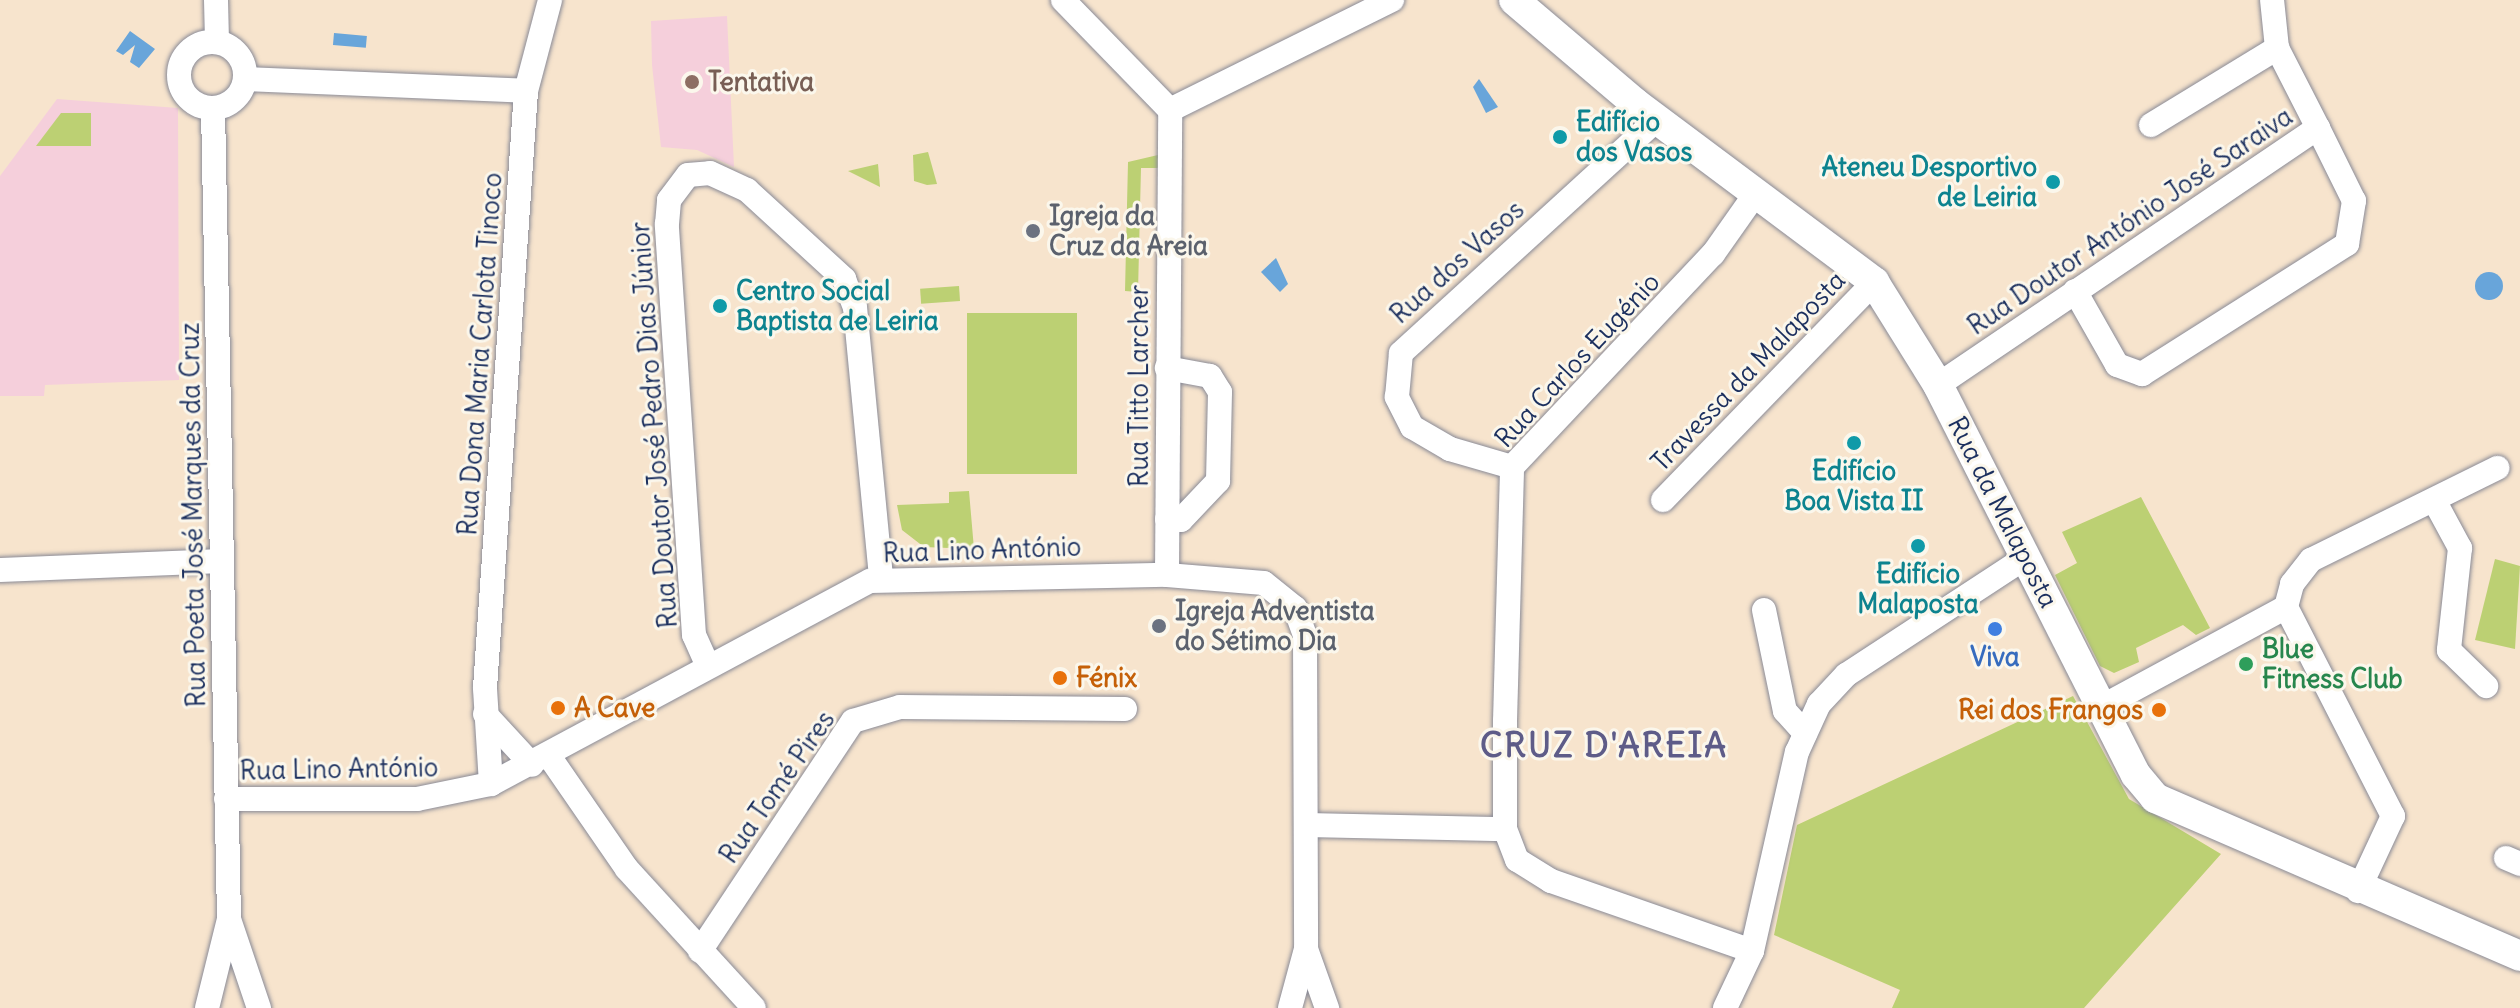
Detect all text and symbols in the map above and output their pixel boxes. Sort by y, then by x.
place label: Tentativa [708,66,814,98]
marker: Tentativa [683,73,701,91]
street label: Rua Doutor António José Saraiva [1962,100,2298,342]
place label: Edifício dos Vasos [1576,106,1692,168]
marker: Edifício dos Vasos [1551,128,1569,146]
place label: Ateneu Desportivo de Leiria [1821,151,2037,212]
street label: Rua Dona Maria Carlota Tinoco [452,171,508,537]
marker: Ateneu Desportivo de Leiria [2044,173,2062,191]
street label: Rua dos Vasos [1384,194,1530,330]
place label: Igreja da Cruz da Areia [1049,200,1208,262]
street label: Rua Doutor José Pedro Dias Júnior [624,221,684,629]
marker: Igreja da Cruz da Areia [1024,222,1042,240]
street label: Travessa da Malaposta [1644,265,1852,477]
street label: Rua Carlos Eugénio [1488,266,1666,454]
place label: Centro Social Baptista de Leiria [736,275,939,336]
street label: Rua Titto Larcher [1123,285,1155,487]
marker: Centro Social Baptista de Leiria [711,297,729,315]
street label: Rua Poeta José Marques da Cruz [174,322,212,708]
street label: Rua da Malaposta [1941,411,2065,613]
marker: Edifício Boa Vista II [1845,434,1863,452]
place label: Edifício Boa Vista II [1784,455,1924,516]
street label: Rua Lino António [882,531,1082,569]
marker: Edifício Malaposta [1909,537,1927,555]
place label: Edifício Malaposta [1857,558,1979,620]
place label: Igreja Adventista do Sétimo Dia [1175,595,1374,656]
marker: Igreja Adventista do Sétimo Dia [1150,617,1168,635]
marker: Viva [1986,620,2004,638]
place label: Blue Fitness Club [2262,633,2403,694]
place label: Viva [1970,641,2020,673]
marker: Blue Fitness Club [2237,655,2255,673]
place label: Fénix [1076,662,1137,694]
marker: Fénix [1051,669,1069,687]
place label: A Cave [574,692,655,724]
place label: Rei dos Frangos [1958,694,2143,726]
marker: A Cave [549,699,567,717]
marker: Rei dos Frangos [2150,701,2168,719]
street label: Rua Tomé Pires [713,705,841,869]
district label: CRUZ D'AREIA [1480,725,1728,765]
street label: Rua Lino António [239,752,439,786]

